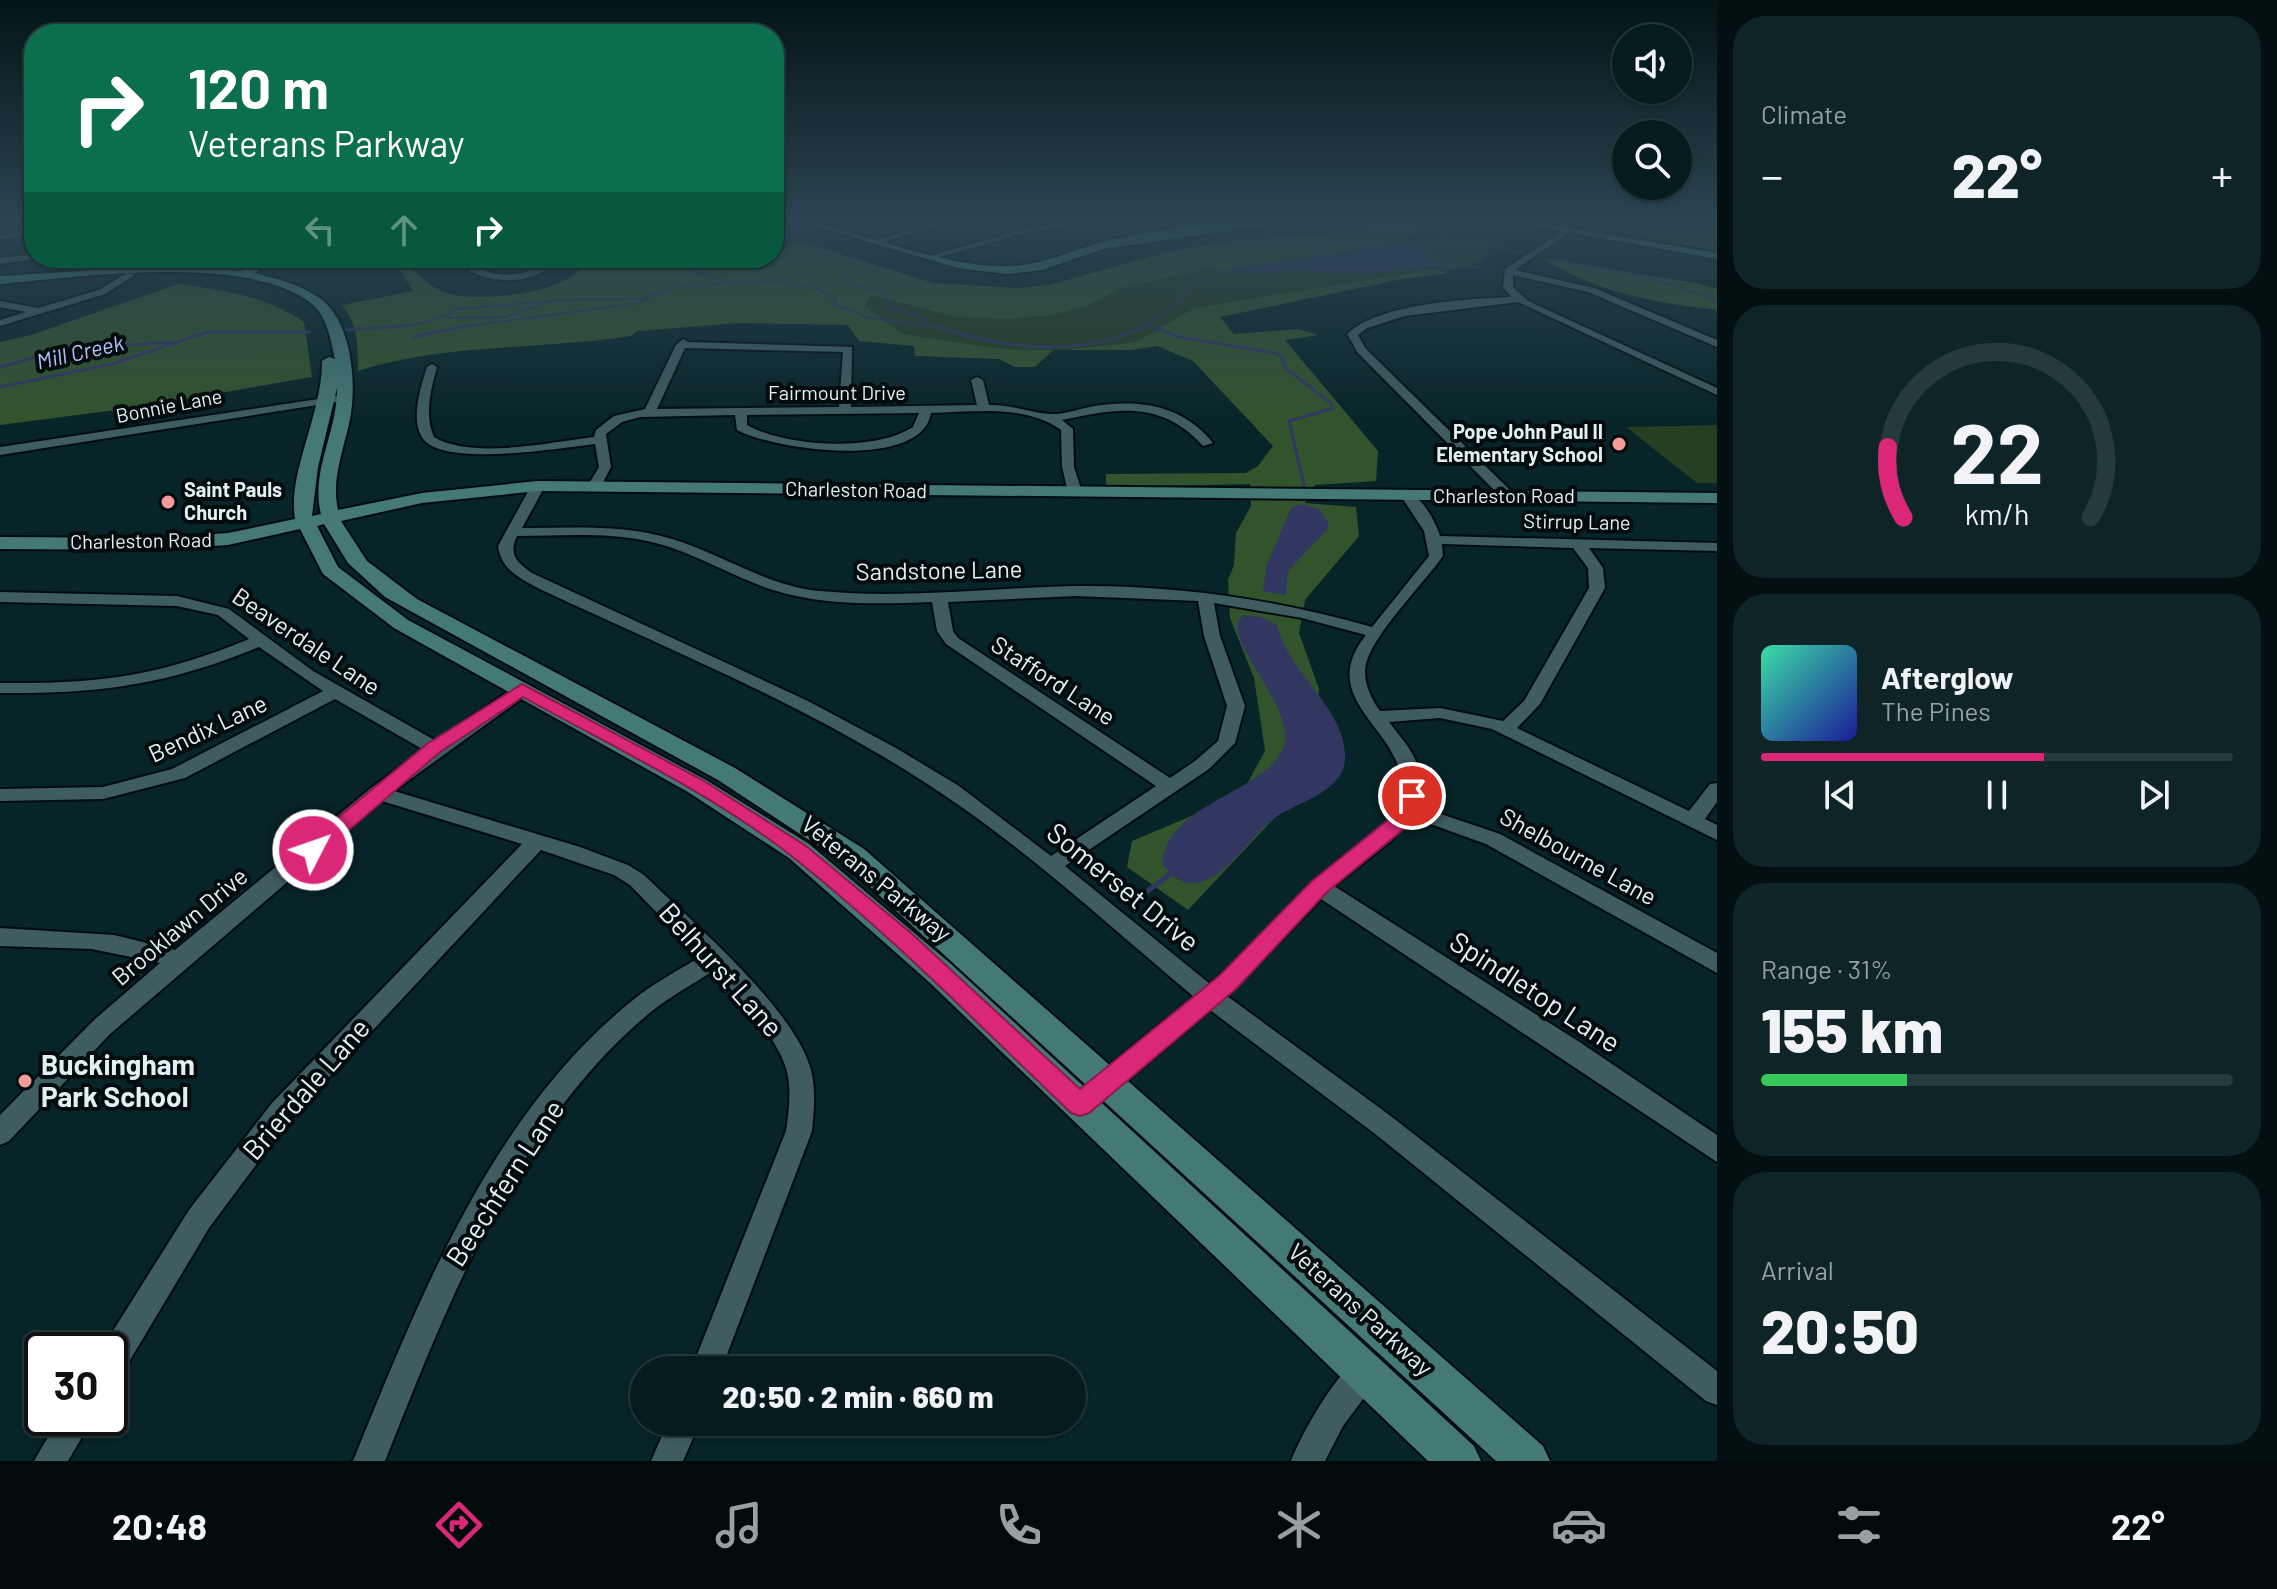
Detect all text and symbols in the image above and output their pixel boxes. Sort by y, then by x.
map controls [1612,24,1692,200]
button: sound [1612,24,1692,104]
text: 120 m [188,53,329,120]
icon: right [56,56,160,160]
text: Climate [1761,98,1847,129]
button: search [1612,120,1692,200]
text: Veterans Parkway [188,121,465,164]
text: 22° [1952,138,2042,210]
text: − [1761,148,1783,201]
text: + [2211,148,2233,201]
icon: left [298,208,342,252]
icon: ahead [382,208,426,252]
icon: right [466,208,510,252]
water label: Mill Creek [34,328,126,374]
street label: Fairmount Drive [768,380,906,404]
street label: Bonnie Lane [114,383,224,427]
text: 22 [1950,400,2044,500]
place label: Pope John Paul II Elementary School [1436,419,1603,466]
marker: Pope John Paul II Elementary School [1610,435,1628,453]
street label: Charleston Road [785,476,927,502]
place label: Saint Pauls Church [184,477,282,524]
street label: Charleston Road [1433,483,1575,507]
marker: Saint Pauls Church [159,493,177,511]
text: km/h [1965,496,2029,531]
street label: Stirrup Lane [1523,508,1631,534]
street label: Charleston Road [70,527,212,553]
street label: Sandstone Lane [855,554,1023,585]
street label: Beaverdale Lane [227,581,386,701]
street label: Stafford Lane [986,629,1121,731]
text: Afterglow [1881,659,2014,695]
street label: Bendix Lane [143,688,271,768]
text: The Pines [1881,695,1991,726]
pin [1378,762,1446,830]
icon: previous [1818,773,1862,817]
icon: pause [1975,773,2019,817]
icon: next [2132,773,2176,817]
icon: arrive [1390,774,1434,818]
street label: Shelbourne Lane [1495,801,1662,911]
position arrow [271,808,355,892]
street label: Veterans Parkway [796,809,958,947]
street label: Somerset Drive [1041,814,1207,958]
street label: Brooklawn Drive [105,861,253,991]
street label: Belhurst Lane [653,895,791,1043]
street label: Spindletop Lane [1444,923,1627,1059]
text: Range · 31% [1761,953,1892,984]
text: 155 km [1761,993,1943,1065]
street label: Brierdale Lane [235,1011,376,1166]
place label: Buckingham Park School [41,1047,195,1113]
marker: Buckingham Park School [16,1072,34,1090]
street label: Beechfern Lane [438,1093,571,1272]
street label: Veterans Parkway [1283,1236,1439,1381]
text: Arrival [1761,1254,1834,1285]
text: 20:50 [1761,1294,1919,1366]
speed limit sign: 30 [24,1332,128,1436]
text: 20:50 · 2 min · 660 m [723,1378,993,1414]
icon: directions [431,1497,487,1553]
icon: music [711,1497,767,1553]
icon: phone [991,1497,1047,1553]
icon: climate [1271,1497,1327,1553]
icon: car [1551,1497,1607,1553]
icon: filters [1831,1497,1887,1553]
text: 20:48 [112,1504,207,1547]
text: 22° [2111,1504,2165,1547]

